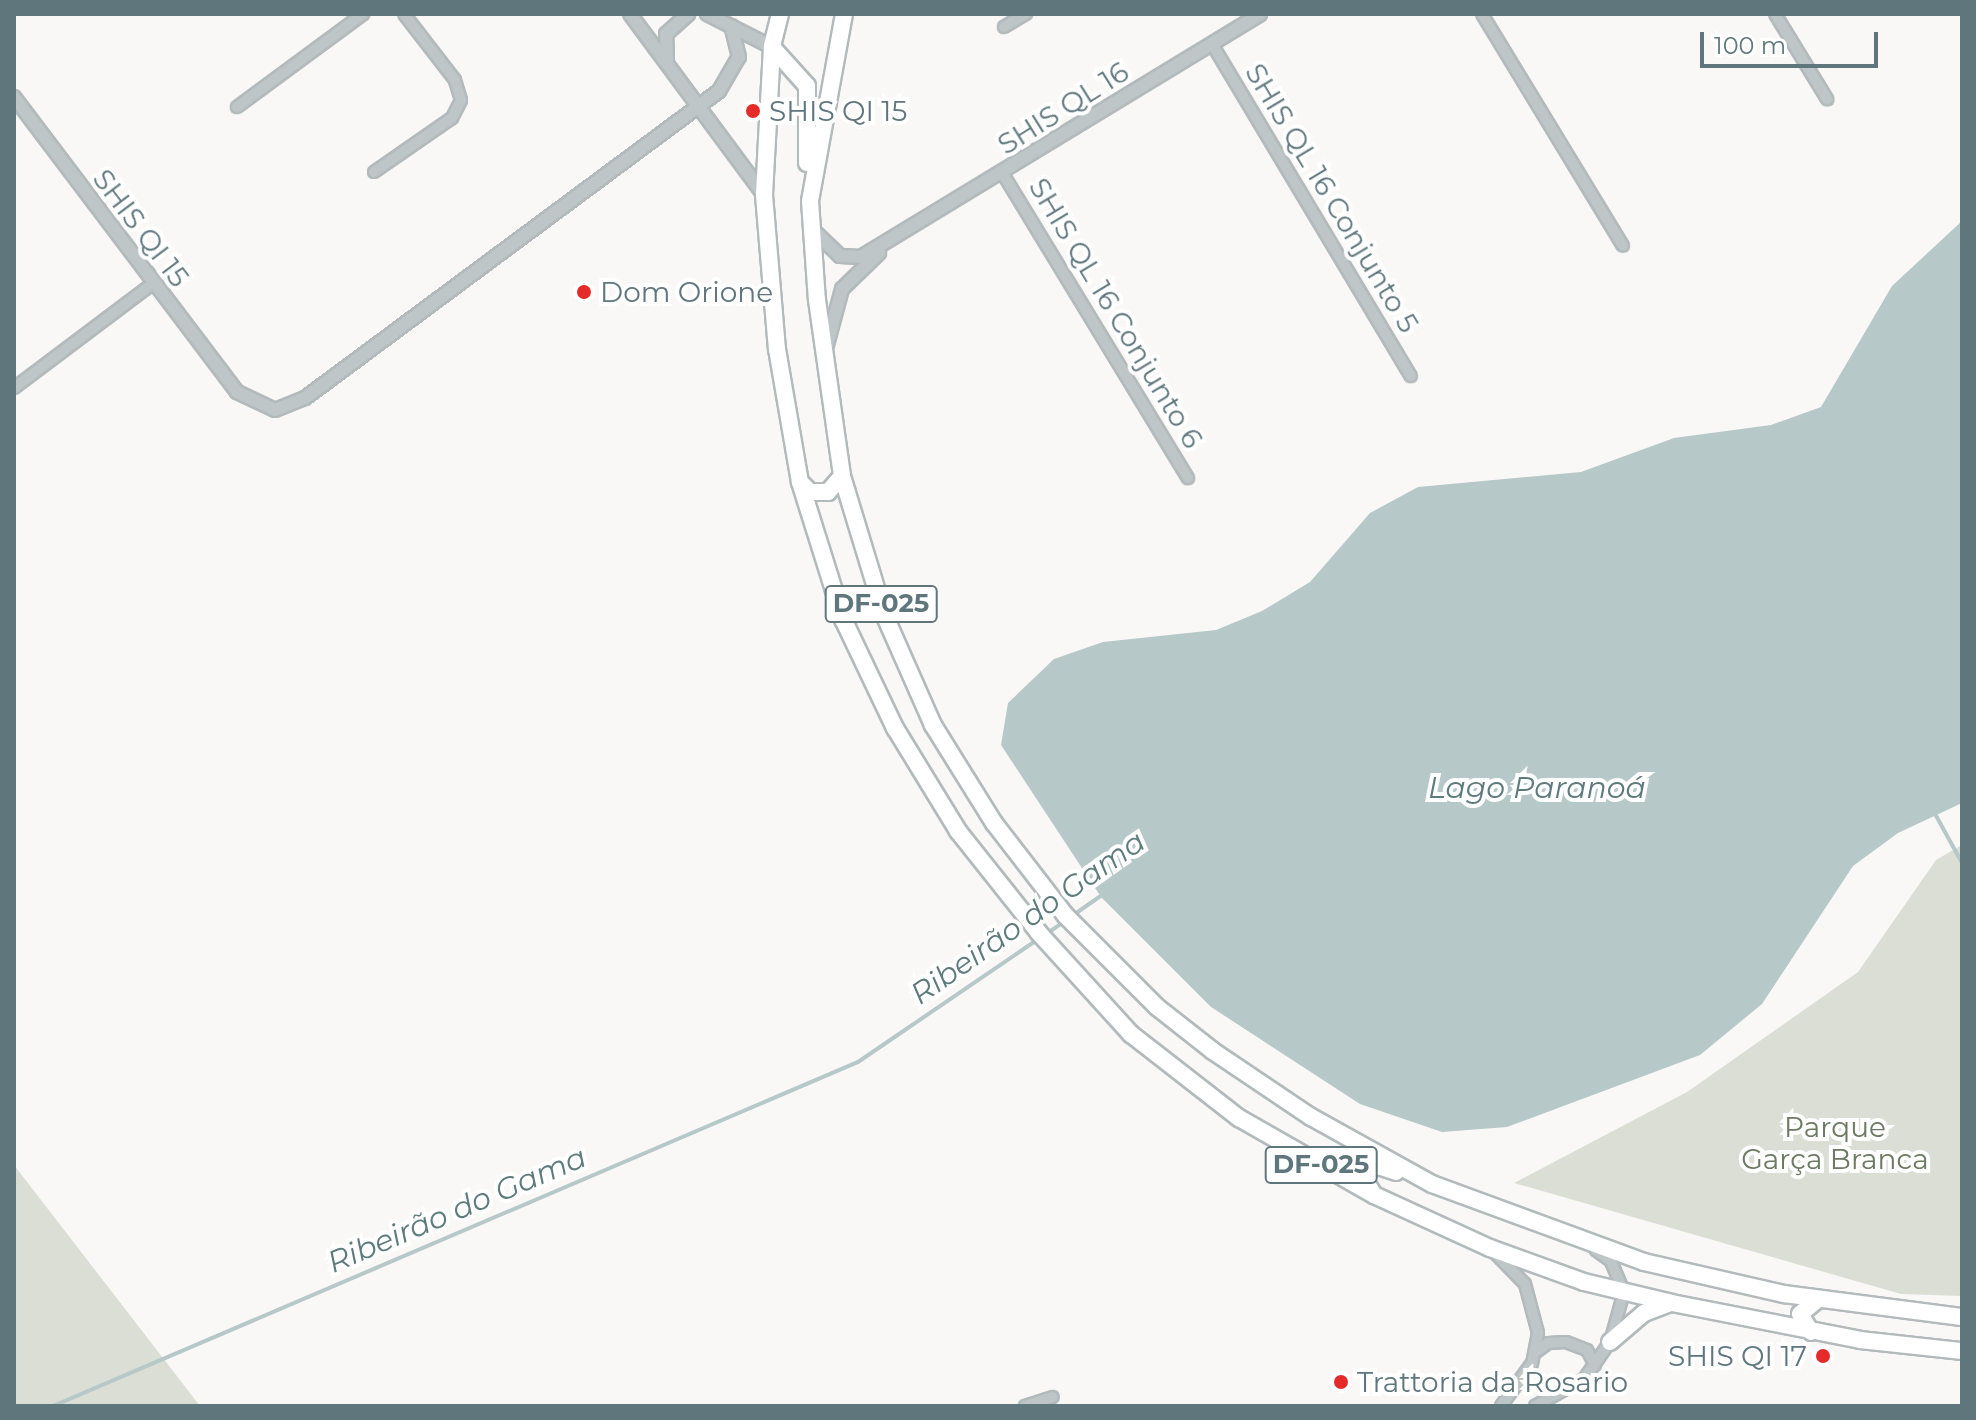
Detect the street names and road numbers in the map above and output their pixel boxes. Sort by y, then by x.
street label: SHIS QL 16 [992,55,1134,161]
street label: SHIS QL 16 Conjunto 5 [1238,58,1426,338]
street label: SHIS QI 15 [86,163,196,293]
street label: SHIS QL 16 Conjunto 6 [1022,172,1210,454]
road number: DF-025 [823,582,939,626]
road number: DF-025 [1263,1143,1379,1187]

